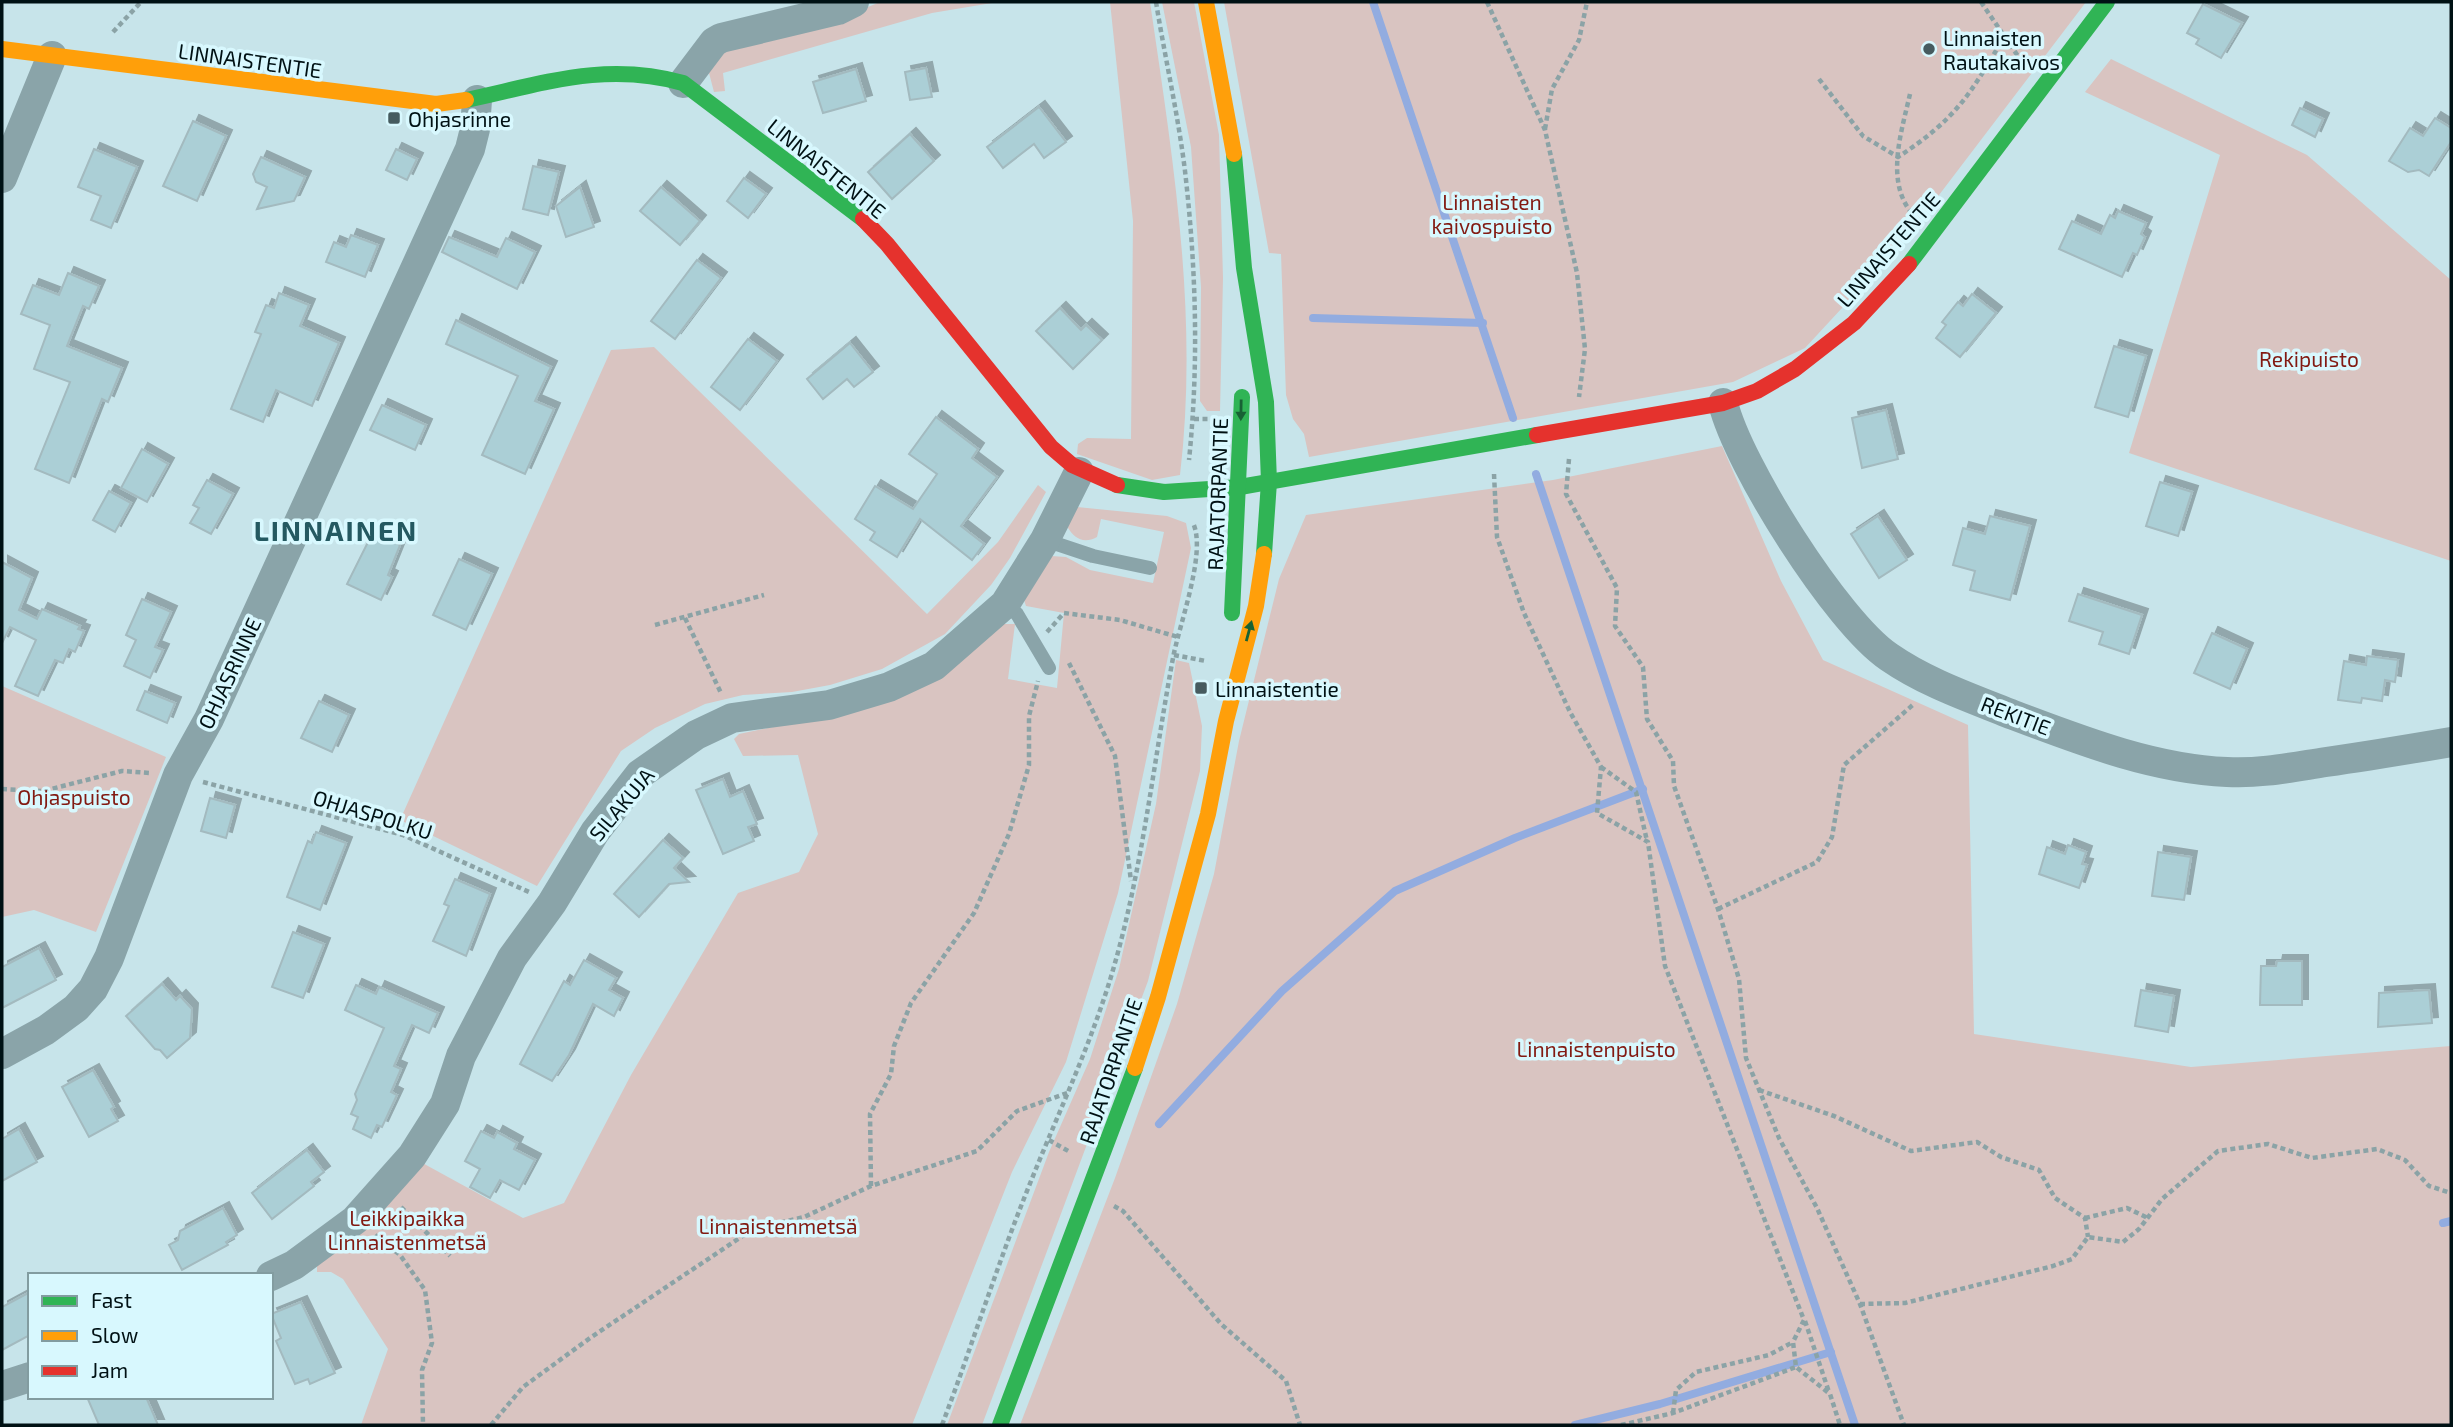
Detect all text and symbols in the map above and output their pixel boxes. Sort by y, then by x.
place label: Linnaisten Rautakaivos [1943,25,2060,74]
street label: LINNAISTENTIE [177,38,323,82]
marker: Linnaisten Rautakaivos [1921,41,1937,57]
place label: Ohjasrinne [408,106,511,132]
marker: Ohjasrinne [386,110,402,126]
street label: LINNAISTENTIE [763,113,891,223]
street label: LINNAISTENTIE [1831,186,1945,312]
park label: Linnaisten kaivospuisto [1432,189,1552,238]
park label: Rekipuisto [2259,346,2359,371]
one-way arrow [1236,399,1247,421]
street label: RAJATORPANTIE [1202,417,1232,571]
district label: LINNAINEN [254,513,418,547]
street label: OHJASRINNE [192,613,266,733]
one-way arrow [1244,620,1255,642]
place label: Linnaistentie [1215,676,1339,701]
marker: Linnaistentie [1193,680,1209,696]
street label: REKITIE [1978,690,2054,740]
street label: SILAKUJA [583,762,659,846]
park label: Ohjaspuisto [17,784,131,810]
street label: OHJASPOLKU [310,784,436,844]
street label: RAJATORPANTIE [1073,995,1147,1147]
park label: Linnaistenpuisto [1516,1036,1676,1061]
park label: Leikkipaikka Linnaistenmetsä [327,1205,487,1254]
park label: Linnaistenmetsä [698,1213,858,1238]
legend [28,1273,273,1399]
text: Fast [91,1287,132,1312]
text: Slow [91,1322,138,1347]
text: Jam [91,1357,128,1382]

